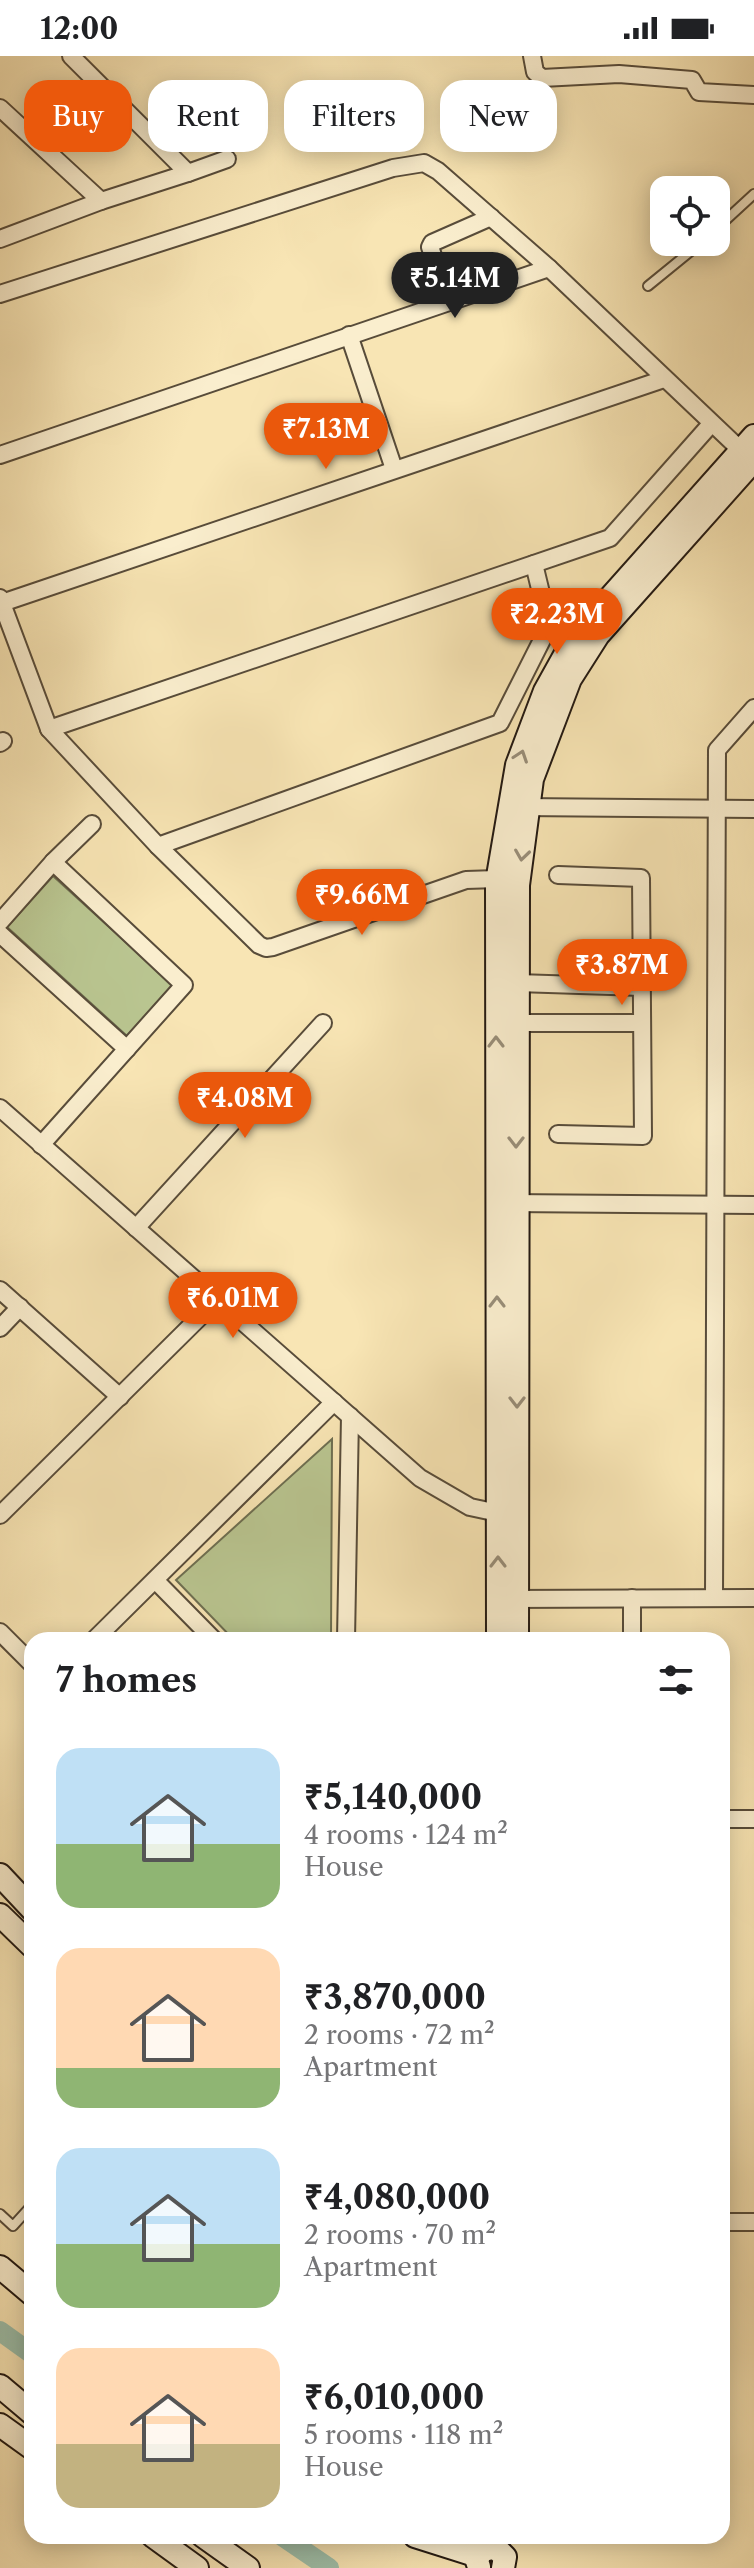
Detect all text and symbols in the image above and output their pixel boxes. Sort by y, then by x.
text: 12:00 [40,10,118,47]
chip: Buy [24,80,132,152]
chip: Rent [148,80,268,152]
chip: Filters [284,80,424,152]
chip: New [440,80,557,152]
map controls [650,176,730,256]
button: locate [650,176,730,256]
pin: ₹5.14M [390,252,520,320]
text: ₹5.14M [409,262,501,294]
pin: ₹7.13M [261,403,391,471]
text: ₹7.13M [282,413,370,445]
pin: ₹2.23M [492,588,622,656]
text: ₹2.23M [509,598,605,630]
one-way arrow [511,750,527,764]
one-way arrow [514,848,531,861]
pin: ₹9.66M [297,869,427,937]
text: ₹9.66M [314,879,410,911]
pin: ₹3.87M [557,939,687,1007]
text: ₹3.87M [575,949,669,981]
one-way arrow [487,1035,505,1048]
pin: ₹4.08M [180,1072,310,1140]
text: ₹4.08M [196,1082,294,1114]
one-way arrow [507,1136,525,1149]
pin: ₹6.01M [168,1272,298,1340]
text: ₹6.01M [186,1282,280,1314]
one-way arrow [488,1295,506,1308]
one-way arrow [508,1396,526,1409]
one-way arrow [489,1555,507,1568]
icon: filters [654,1658,698,1702]
text: 7 homes [56,1659,197,1701]
text: ₹5,140,000 [304,1776,482,1818]
icon: home [120,1780,216,1876]
text: 4 rooms · 124 m² [304,1819,508,1851]
text: House [304,1851,384,1883]
text: ₹3,870,000 [304,1976,486,2018]
icon: home [120,1980,216,2076]
text: 2 rooms · 72 m² [304,2019,495,2051]
text: Apartment [304,2051,437,2083]
text: ₹4,080,000 [304,2176,490,2218]
icon: home [120,2180,216,2276]
text: 2 rooms · 70 m² [304,2219,496,2251]
text: Apartment [304,2251,437,2283]
text: ₹6,010,000 [304,2376,485,2418]
icon: home [120,2380,216,2476]
text: 5 rooms · 118 m² [304,2419,503,2451]
text: House [304,2451,384,2483]

